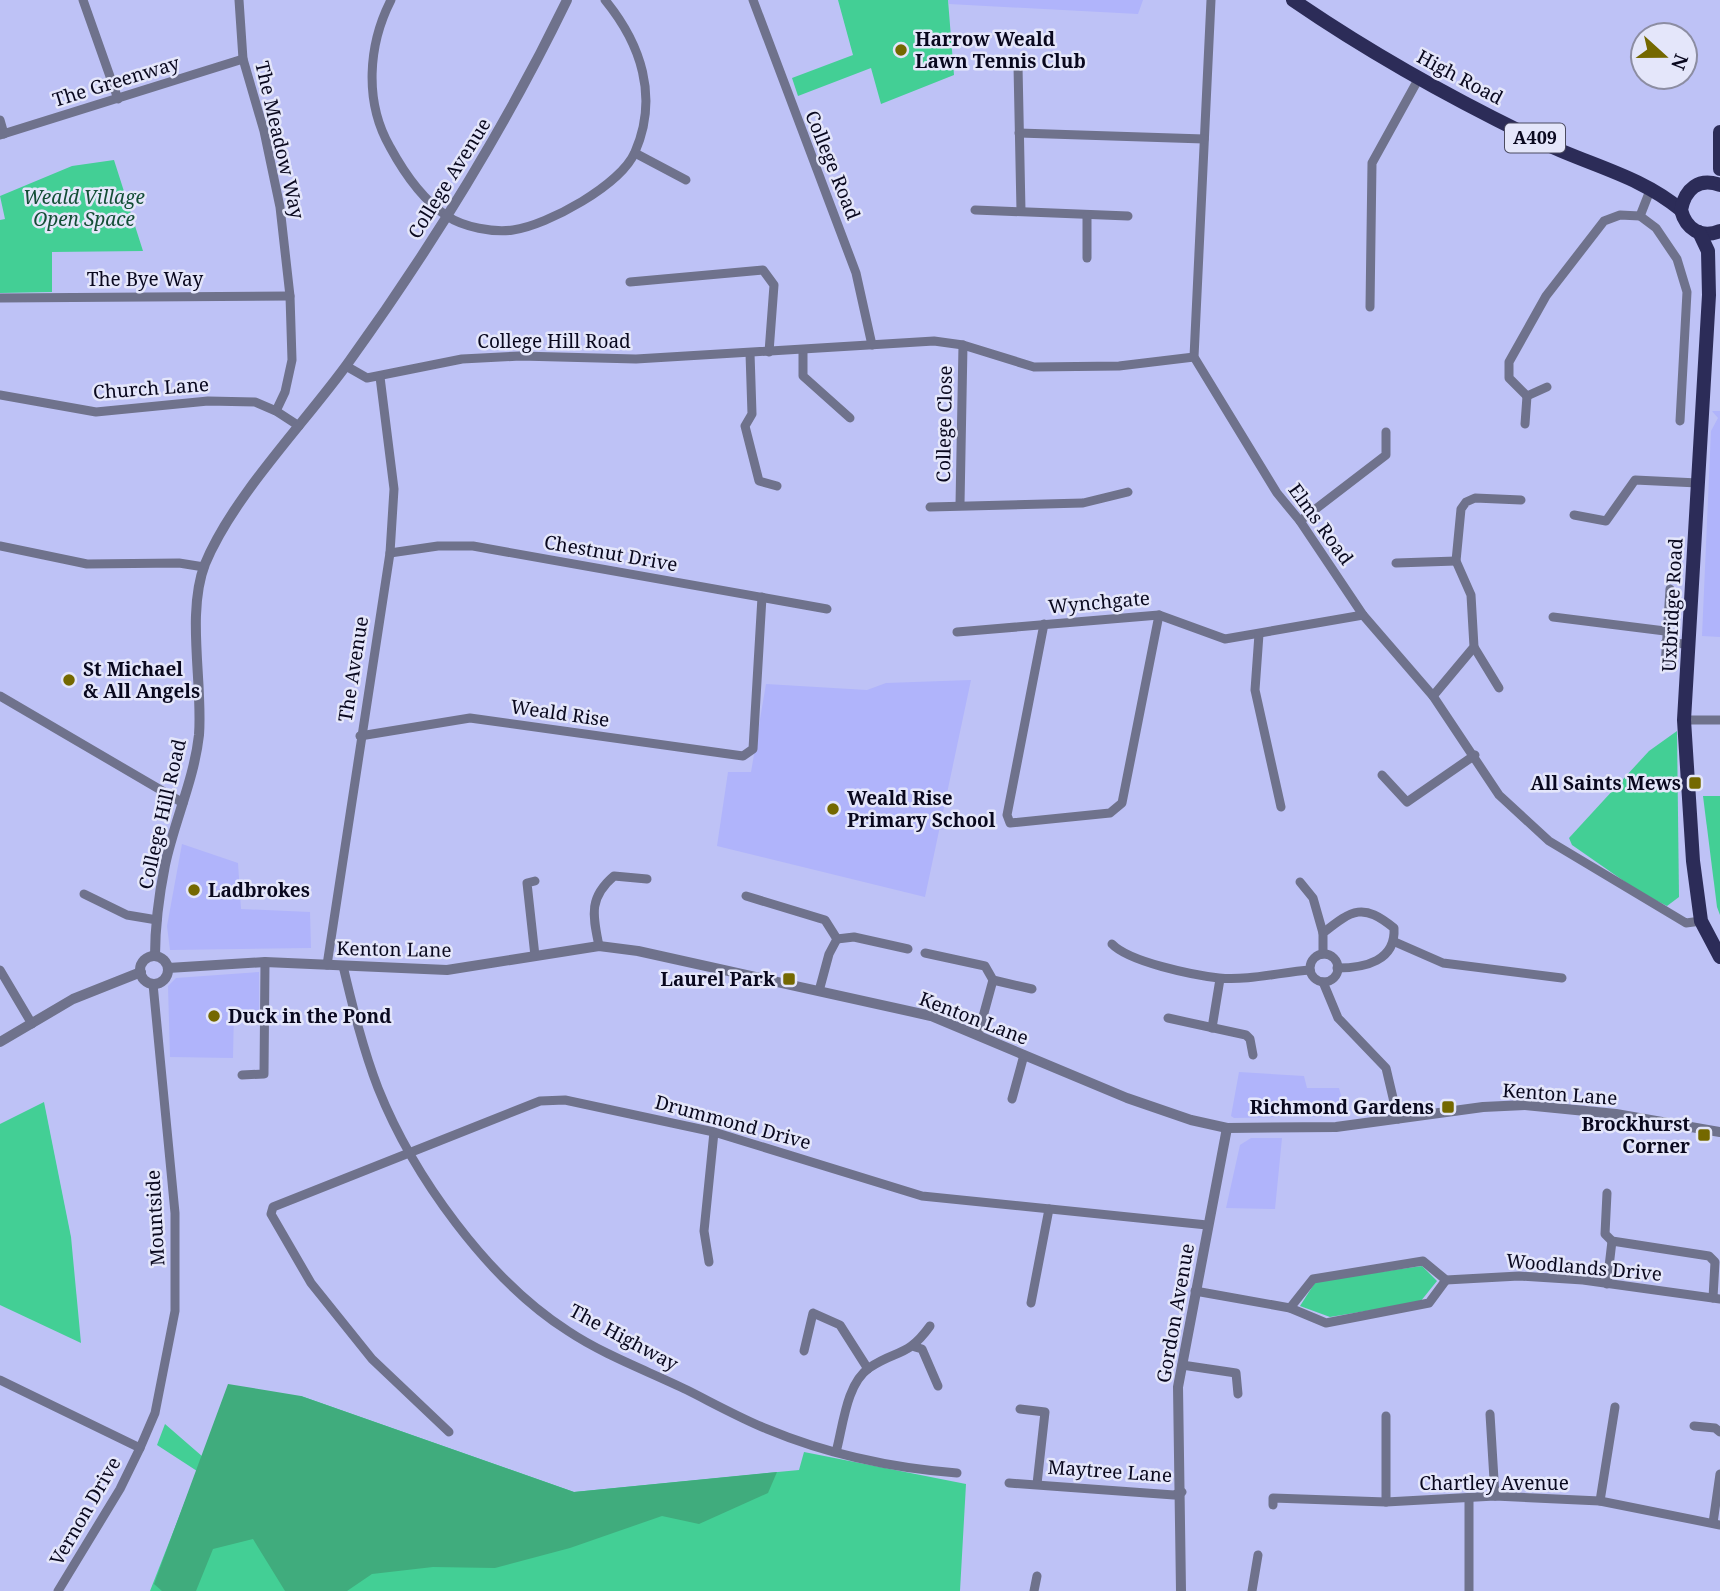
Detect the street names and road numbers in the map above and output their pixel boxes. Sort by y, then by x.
street label: High Road [1412,43,1508,111]
street label: The Greenway [49,49,183,113]
street label: The Meadow Way [249,59,311,222]
street label: College Road [799,106,867,224]
street label: College Avenue [401,113,497,243]
road number: A409 [1505,124,1565,153]
street label: The Bye Way [87,266,203,292]
street label: College Hill Road [477,328,631,354]
street label: College Close [930,365,958,483]
street label: Church Lane [92,371,210,405]
street label: Elms Road [1283,478,1360,570]
street label: Chestnut Drive [542,528,680,578]
street label: Uxbridge Road [1656,537,1689,673]
street label: Wynchgate [1047,585,1151,619]
street label: The Avenue [332,614,374,724]
street label: Weald Rise [509,693,611,733]
street label: College Hill Road [132,736,192,892]
street label: Kenton Lane [336,935,452,963]
street label: Kenton Lane [916,985,1032,1051]
street label: Kenton Lane [1502,1077,1618,1111]
street label: Drummond Drive [652,1089,814,1155]
street label: Mountside [139,1169,171,1267]
street label: Gordon Avenue [1150,1241,1200,1385]
street label: Woodlands Drive [1505,1247,1663,1287]
street label: The Highway [565,1297,683,1377]
street label: Vernon Drive [43,1452,127,1570]
street label: Maytree Lane [1047,1454,1173,1488]
street label: Chartley Avenue [1419,1470,1569,1496]

